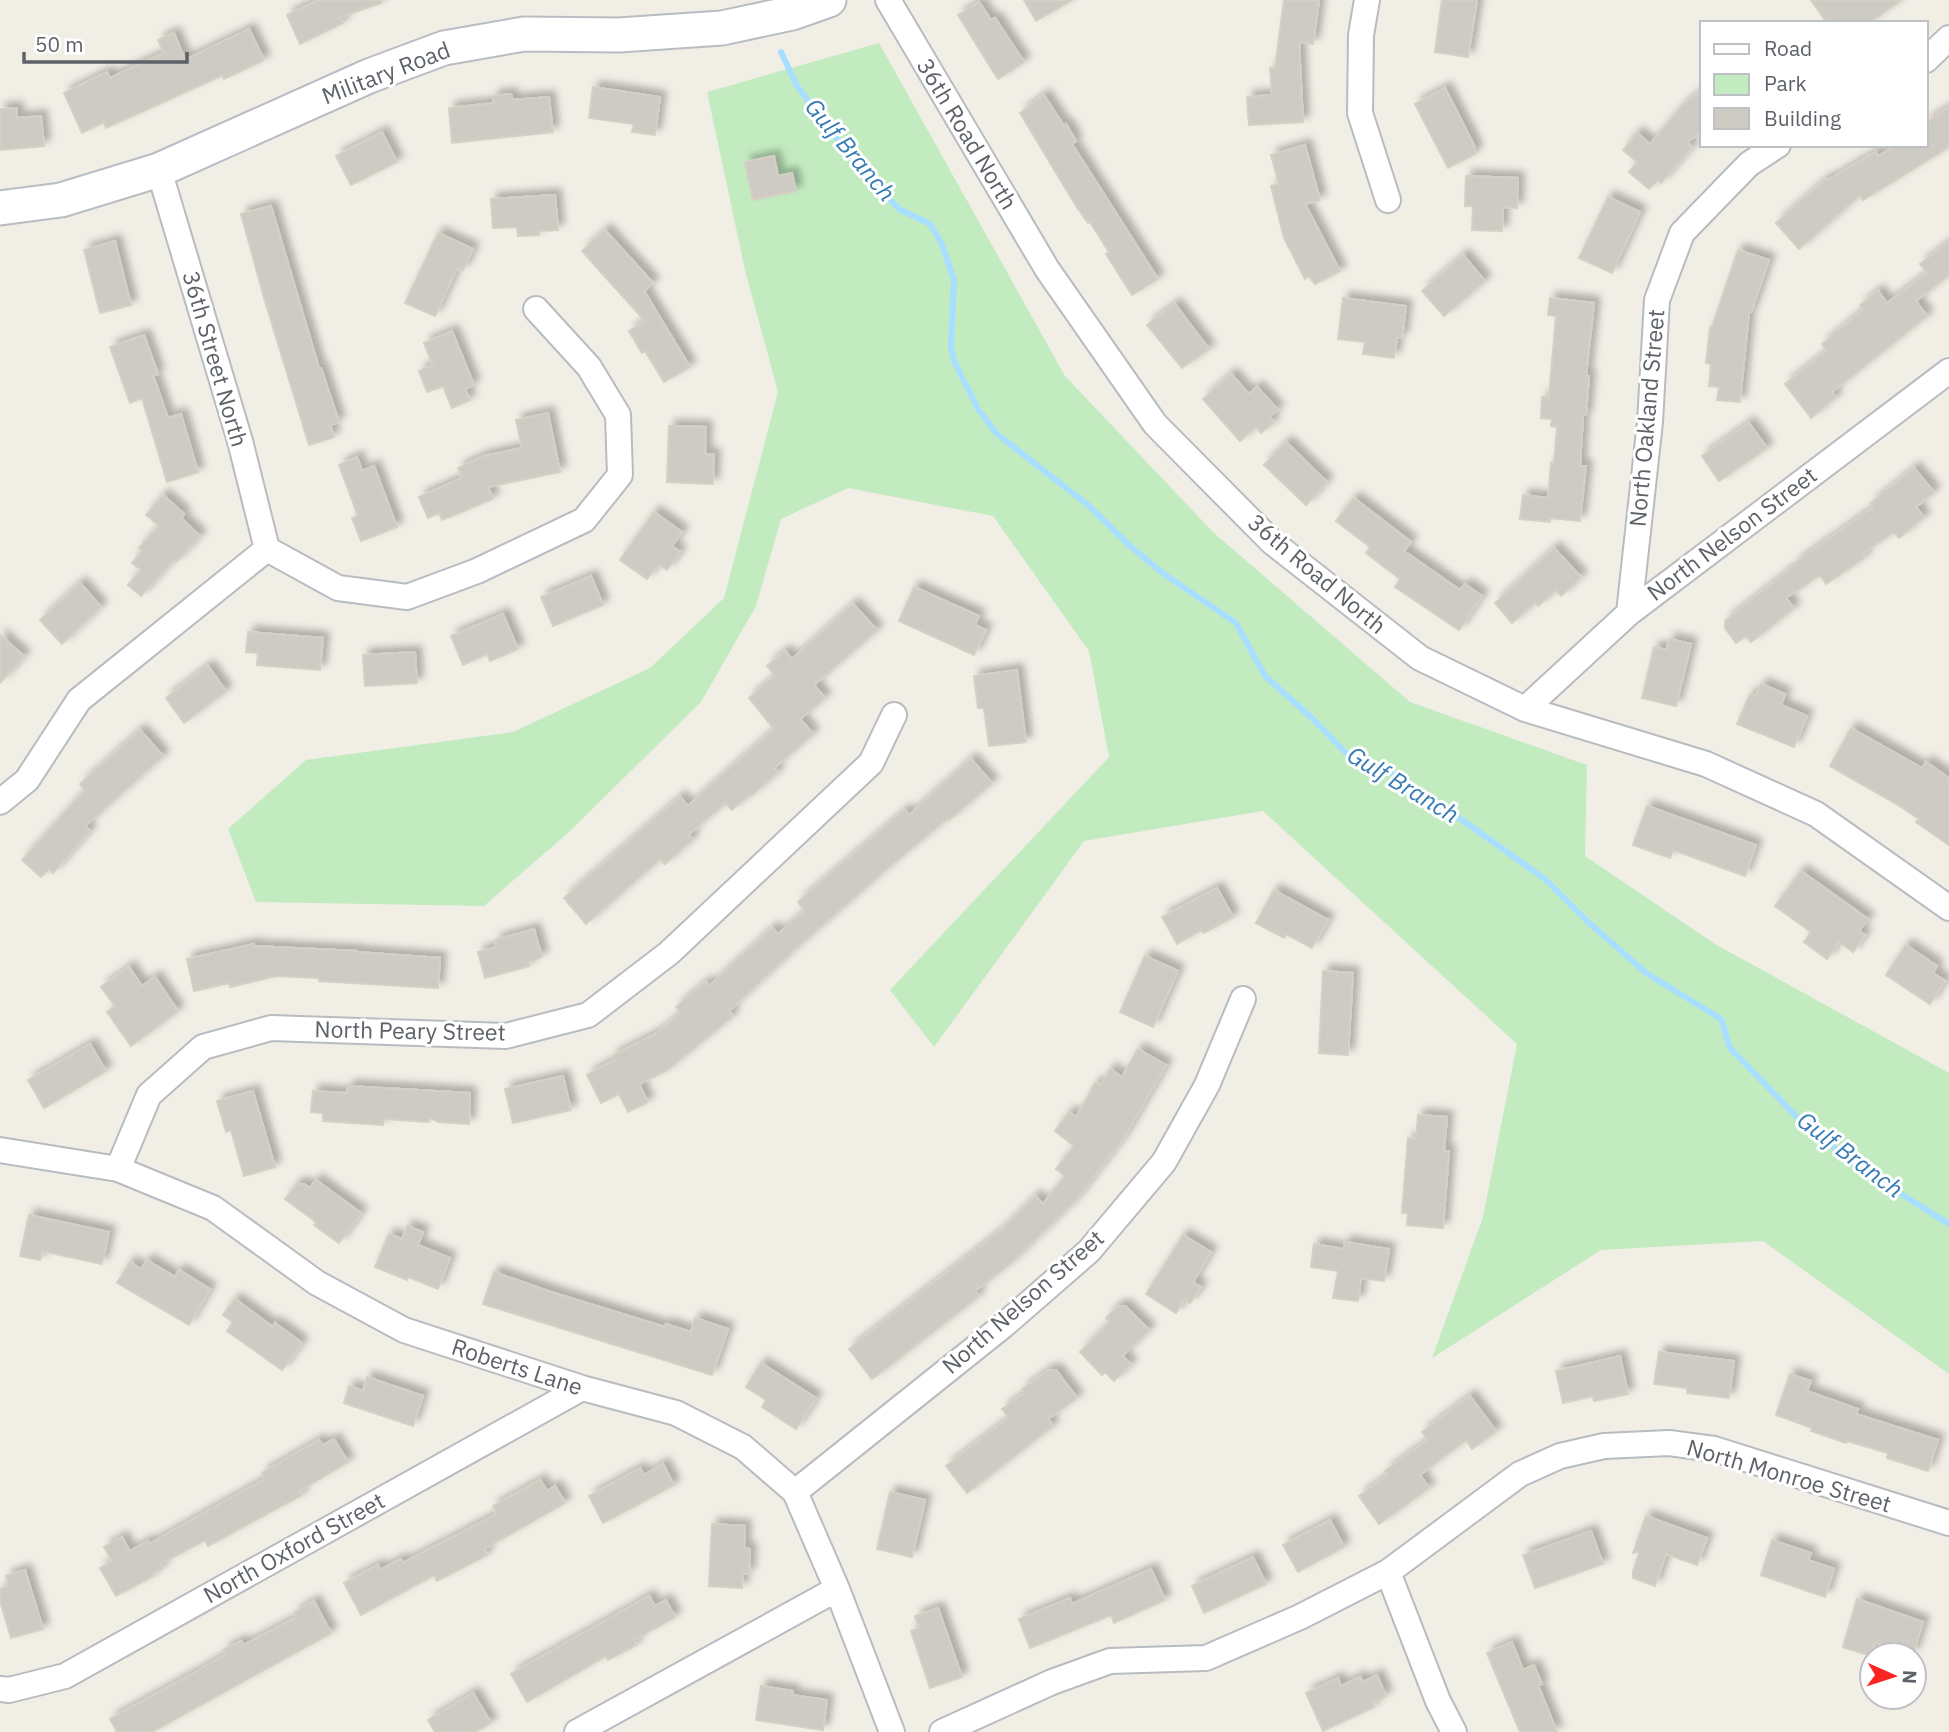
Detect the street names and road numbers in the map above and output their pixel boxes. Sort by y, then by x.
street label: Military Road [317,34,454,110]
street label: 36th Road North [911,52,1025,215]
street label: 36th Street North [177,267,255,450]
street label: North Oakland Street [1622,308,1670,528]
street label: North Nelson Street [1640,460,1822,607]
street label: 36th Road North [1242,507,1393,640]
street label: North Peary Street [314,1013,506,1047]
street label: North Nelson Street [935,1223,1110,1380]
street label: Roberts Lane [448,1331,587,1401]
street label: North Monroe Street [1684,1432,1895,1519]
street label: North Oxford Street [198,1485,389,1609]

